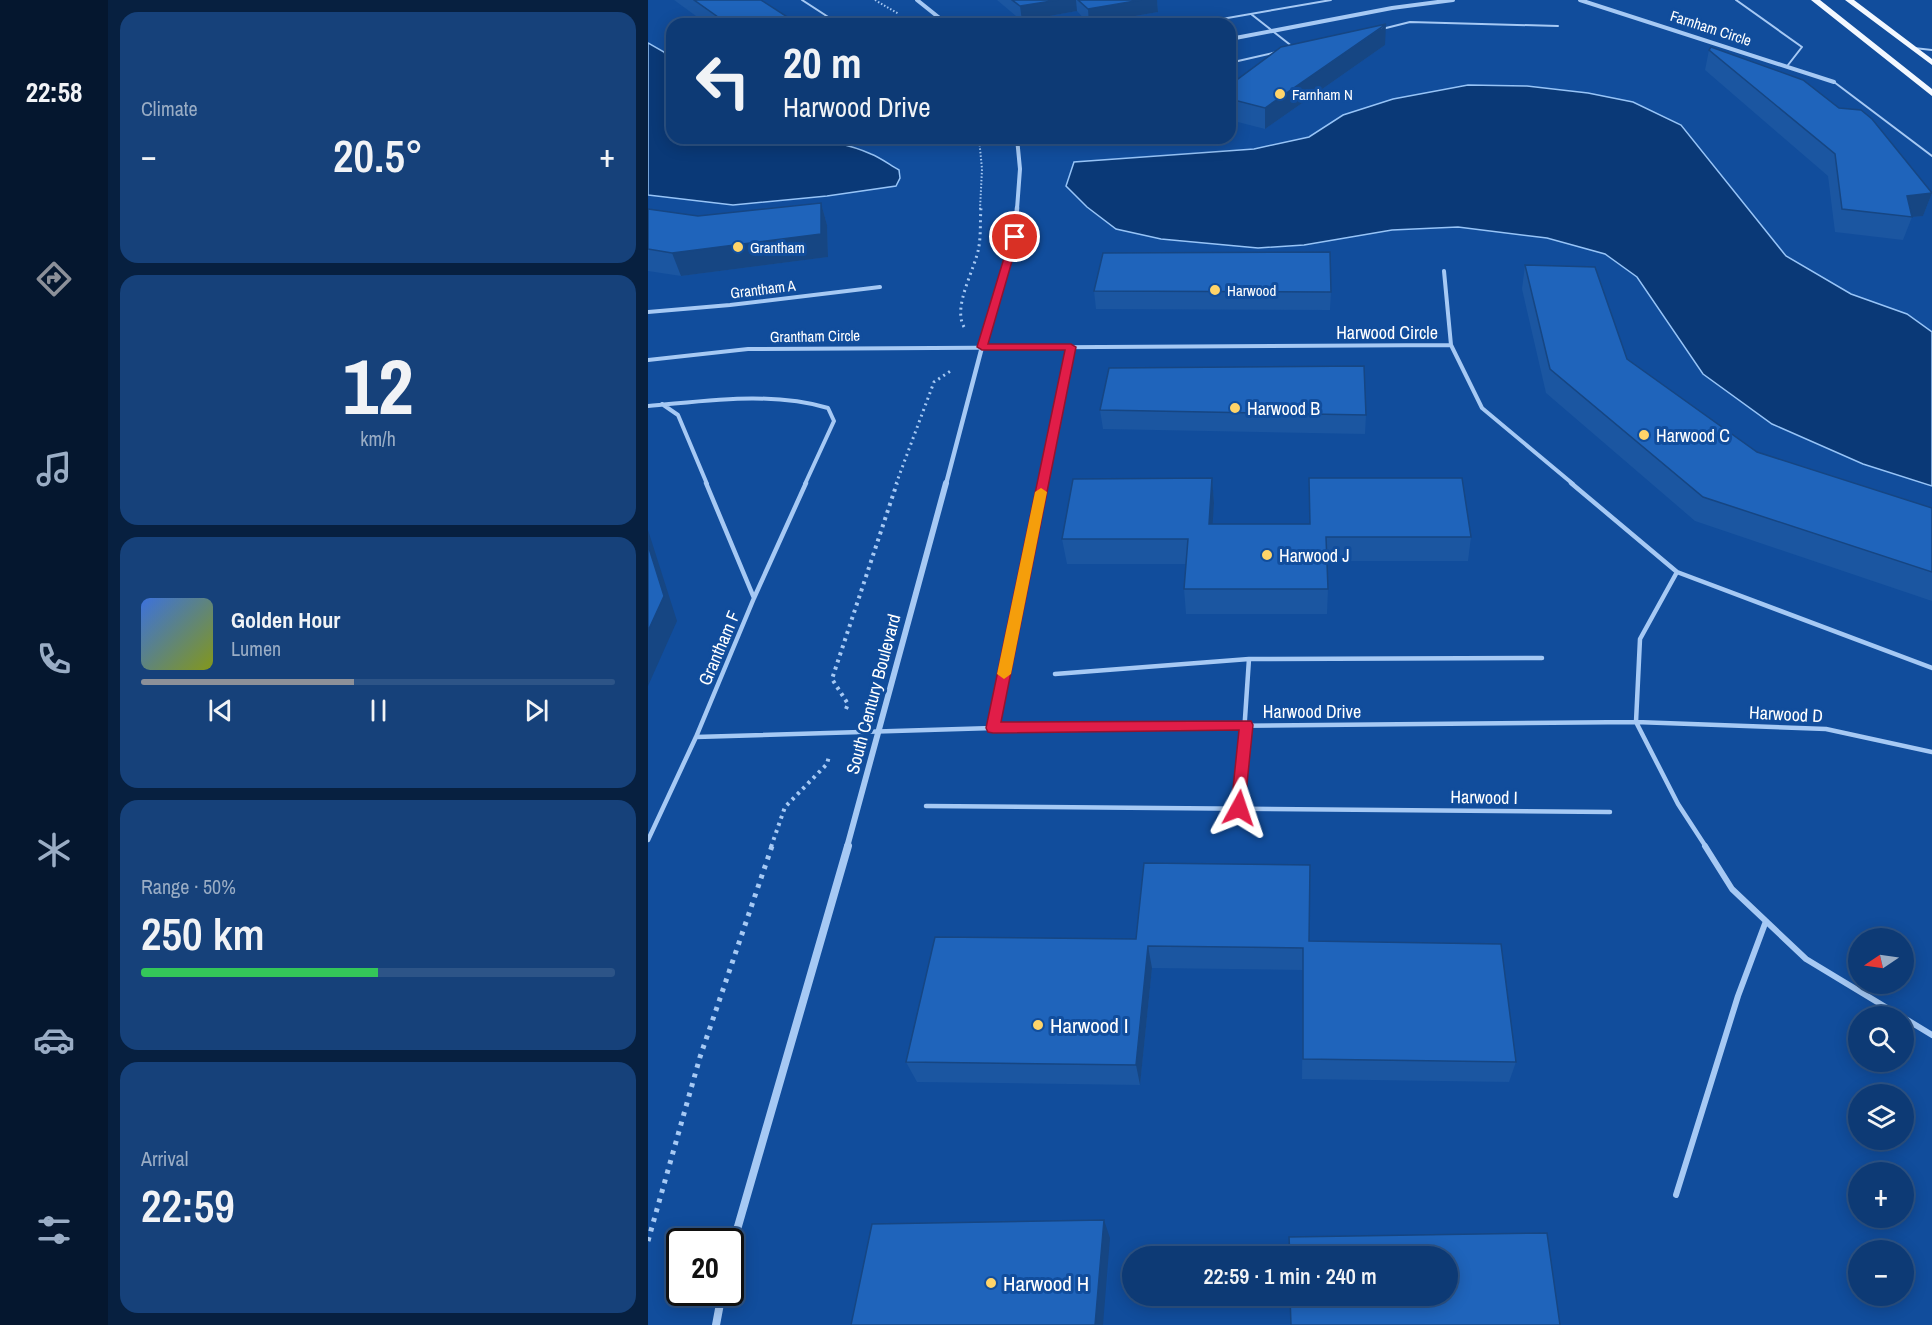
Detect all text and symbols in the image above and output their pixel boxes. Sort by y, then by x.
street label: Farnham Circle [1668,5,1754,51]
text: 20 m [783,35,862,91]
icon: left [684,42,762,120]
text: 22:58 [26,74,82,110]
place label: Farnham N [1292,84,1353,105]
marker: Farnham N [1273,87,1287,101]
text: Harwood Drive [783,89,931,125]
text: Climate [141,95,198,122]
text: 20.5° [333,125,423,186]
text: − [141,133,157,177]
text: + [599,133,615,177]
pin [989,211,1040,262]
icon: arrive [998,220,1031,253]
place label: Grantham [750,237,805,258]
marker: Grantham [731,240,745,254]
icon: directions [33,258,75,300]
street label: Grantham A [729,274,798,303]
place label: Harwood [1227,280,1276,301]
marker: Harwood [1208,283,1222,297]
street label: Harwood Circle [1336,320,1438,345]
street label: Grantham Circle [770,325,860,347]
text: 12 [342,333,414,438]
place label: Harwood B [1247,396,1320,421]
marker: Harwood B [1228,401,1242,415]
place label: Harwood C [1656,423,1730,448]
text: km/h [360,425,396,452]
marker: Harwood C [1637,428,1651,442]
icon: music [33,448,75,490]
place label: Harwood J [1279,543,1350,568]
marker: Harwood J [1260,548,1274,562]
text: Golden Hour [231,605,340,635]
street label: Grantham F [692,607,746,689]
street label: South Century Boulevard [840,611,906,777]
text: Lumen [231,635,281,662]
icon: phone [33,638,75,680]
icon: previous [204,694,237,727]
icon: pause [362,694,395,727]
icon: next [520,694,553,727]
street label: Harwood Drive [1263,699,1361,724]
street label: Harwood D [1748,700,1824,728]
position arrow [1207,776,1271,840]
street label: Harwood I [1450,784,1518,810]
icon: climate [33,829,75,871]
text: Range · 50% [141,873,236,900]
text: 250 km [141,903,265,964]
north arrow [1848,928,1914,994]
map controls [1848,928,1914,1306]
button: search [1848,1006,1914,1072]
place label: Harwood I [1050,1011,1128,1040]
marker: Harwood I [1031,1018,1045,1032]
icon: car [33,1019,75,1061]
button: layers [1848,1084,1914,1150]
text: Arrival [141,1145,188,1172]
button: + [1848,1162,1914,1228]
text: 22:59 [141,1175,235,1236]
icon: filters [33,1209,75,1251]
speed limit sign: 20 [666,1228,744,1306]
button: − [1848,1240,1914,1306]
text: 22:59 · 1 min · 240 m [1203,1261,1377,1291]
place label: Harwood H [1003,1269,1089,1298]
marker: Harwood H [984,1276,998,1290]

